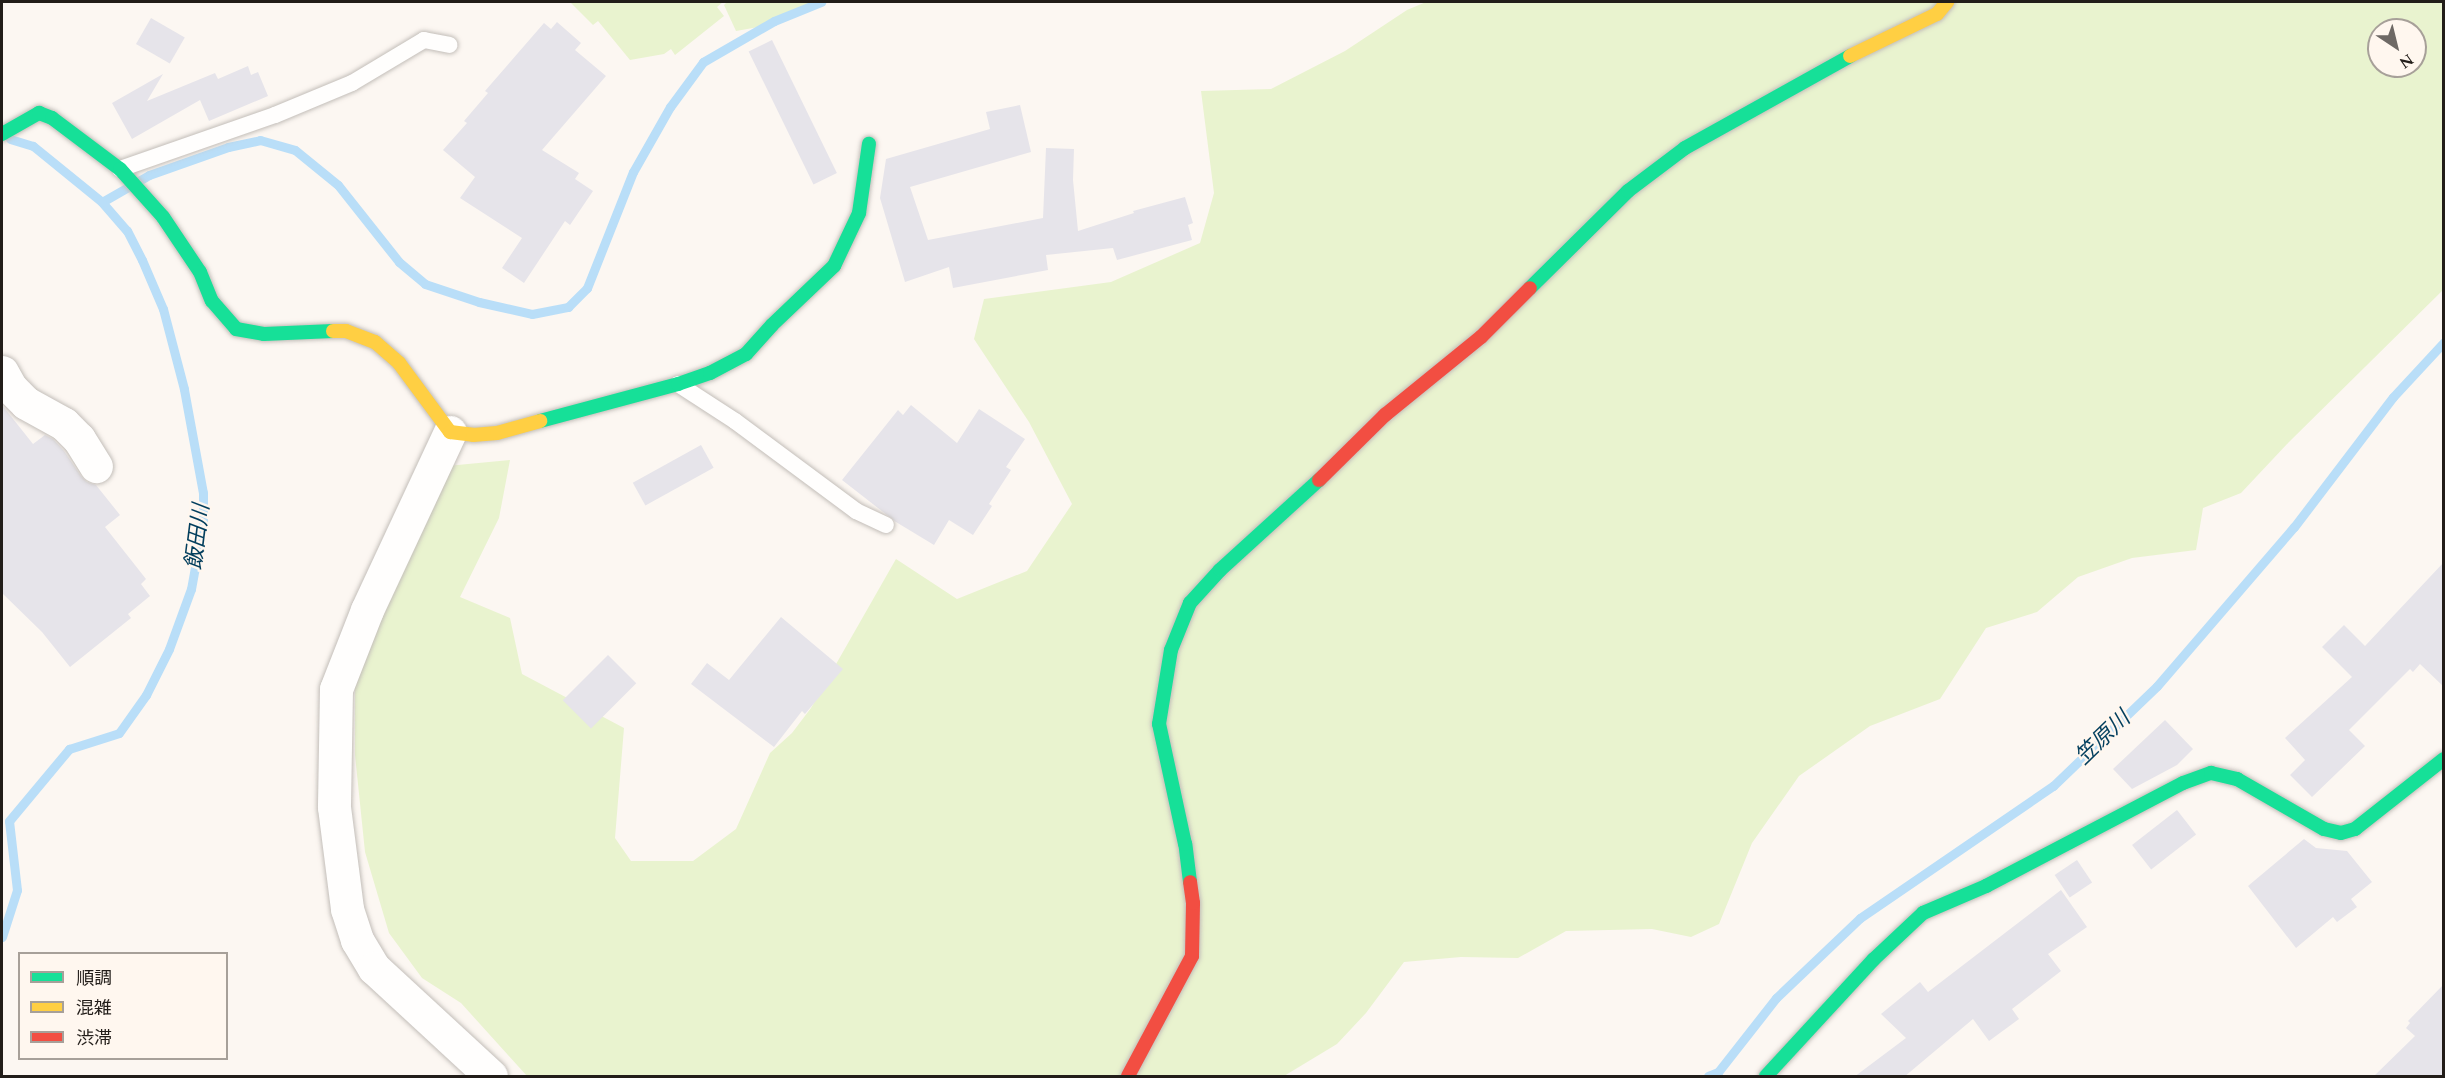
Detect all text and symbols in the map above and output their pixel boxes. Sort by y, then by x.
north arrow [2367,18,2427,78]
text: N [2394,48,2418,75]
water label: 飯田川 [181,503,215,571]
water label: 笠原川 [2070,706,2136,770]
legend [18,952,228,1060]
text: 順調 [76,965,112,992]
text: 混雑 [76,995,112,1022]
text: 渋滞 [76,1025,112,1052]

